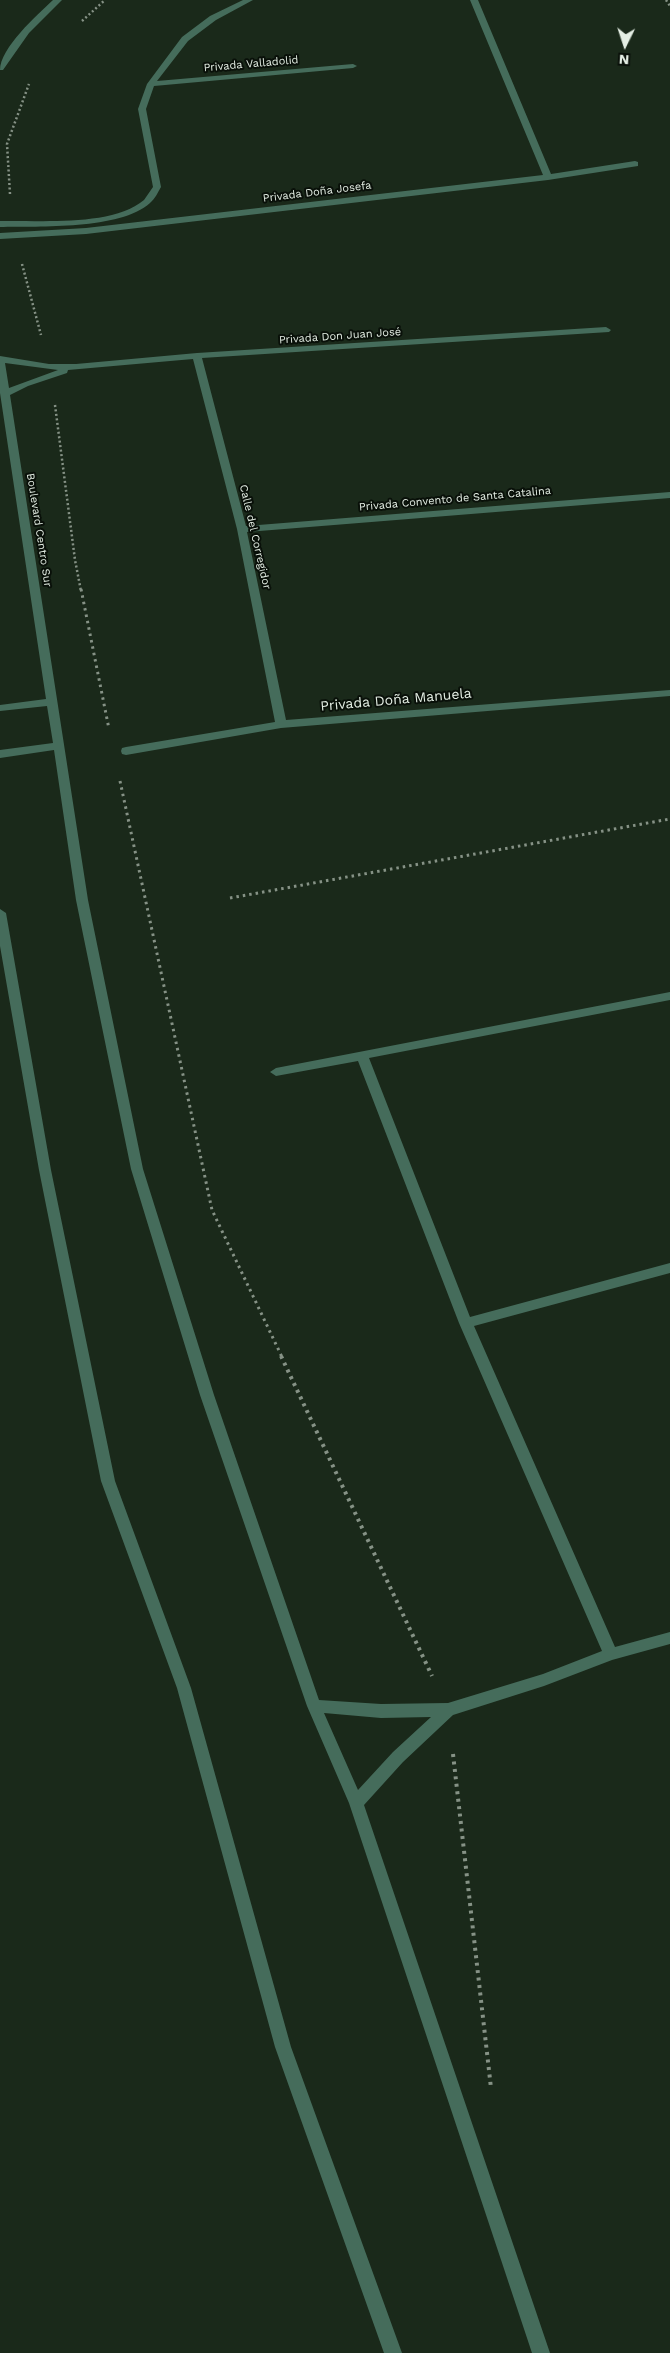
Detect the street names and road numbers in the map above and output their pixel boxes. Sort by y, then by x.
street label: Privada Valladolid [203,53,299,75]
street label: Privada Doña Josefa [262,179,372,205]
street label: Privada Don Juan José [278,325,402,347]
street label: Boulevard Centro Sur [23,472,55,588]
street label: Calle del Corregidor [237,483,273,591]
street label: Privada Convento de Santa Catalina [359,484,551,514]
street label: Privada Doña Manuela [320,685,472,715]

